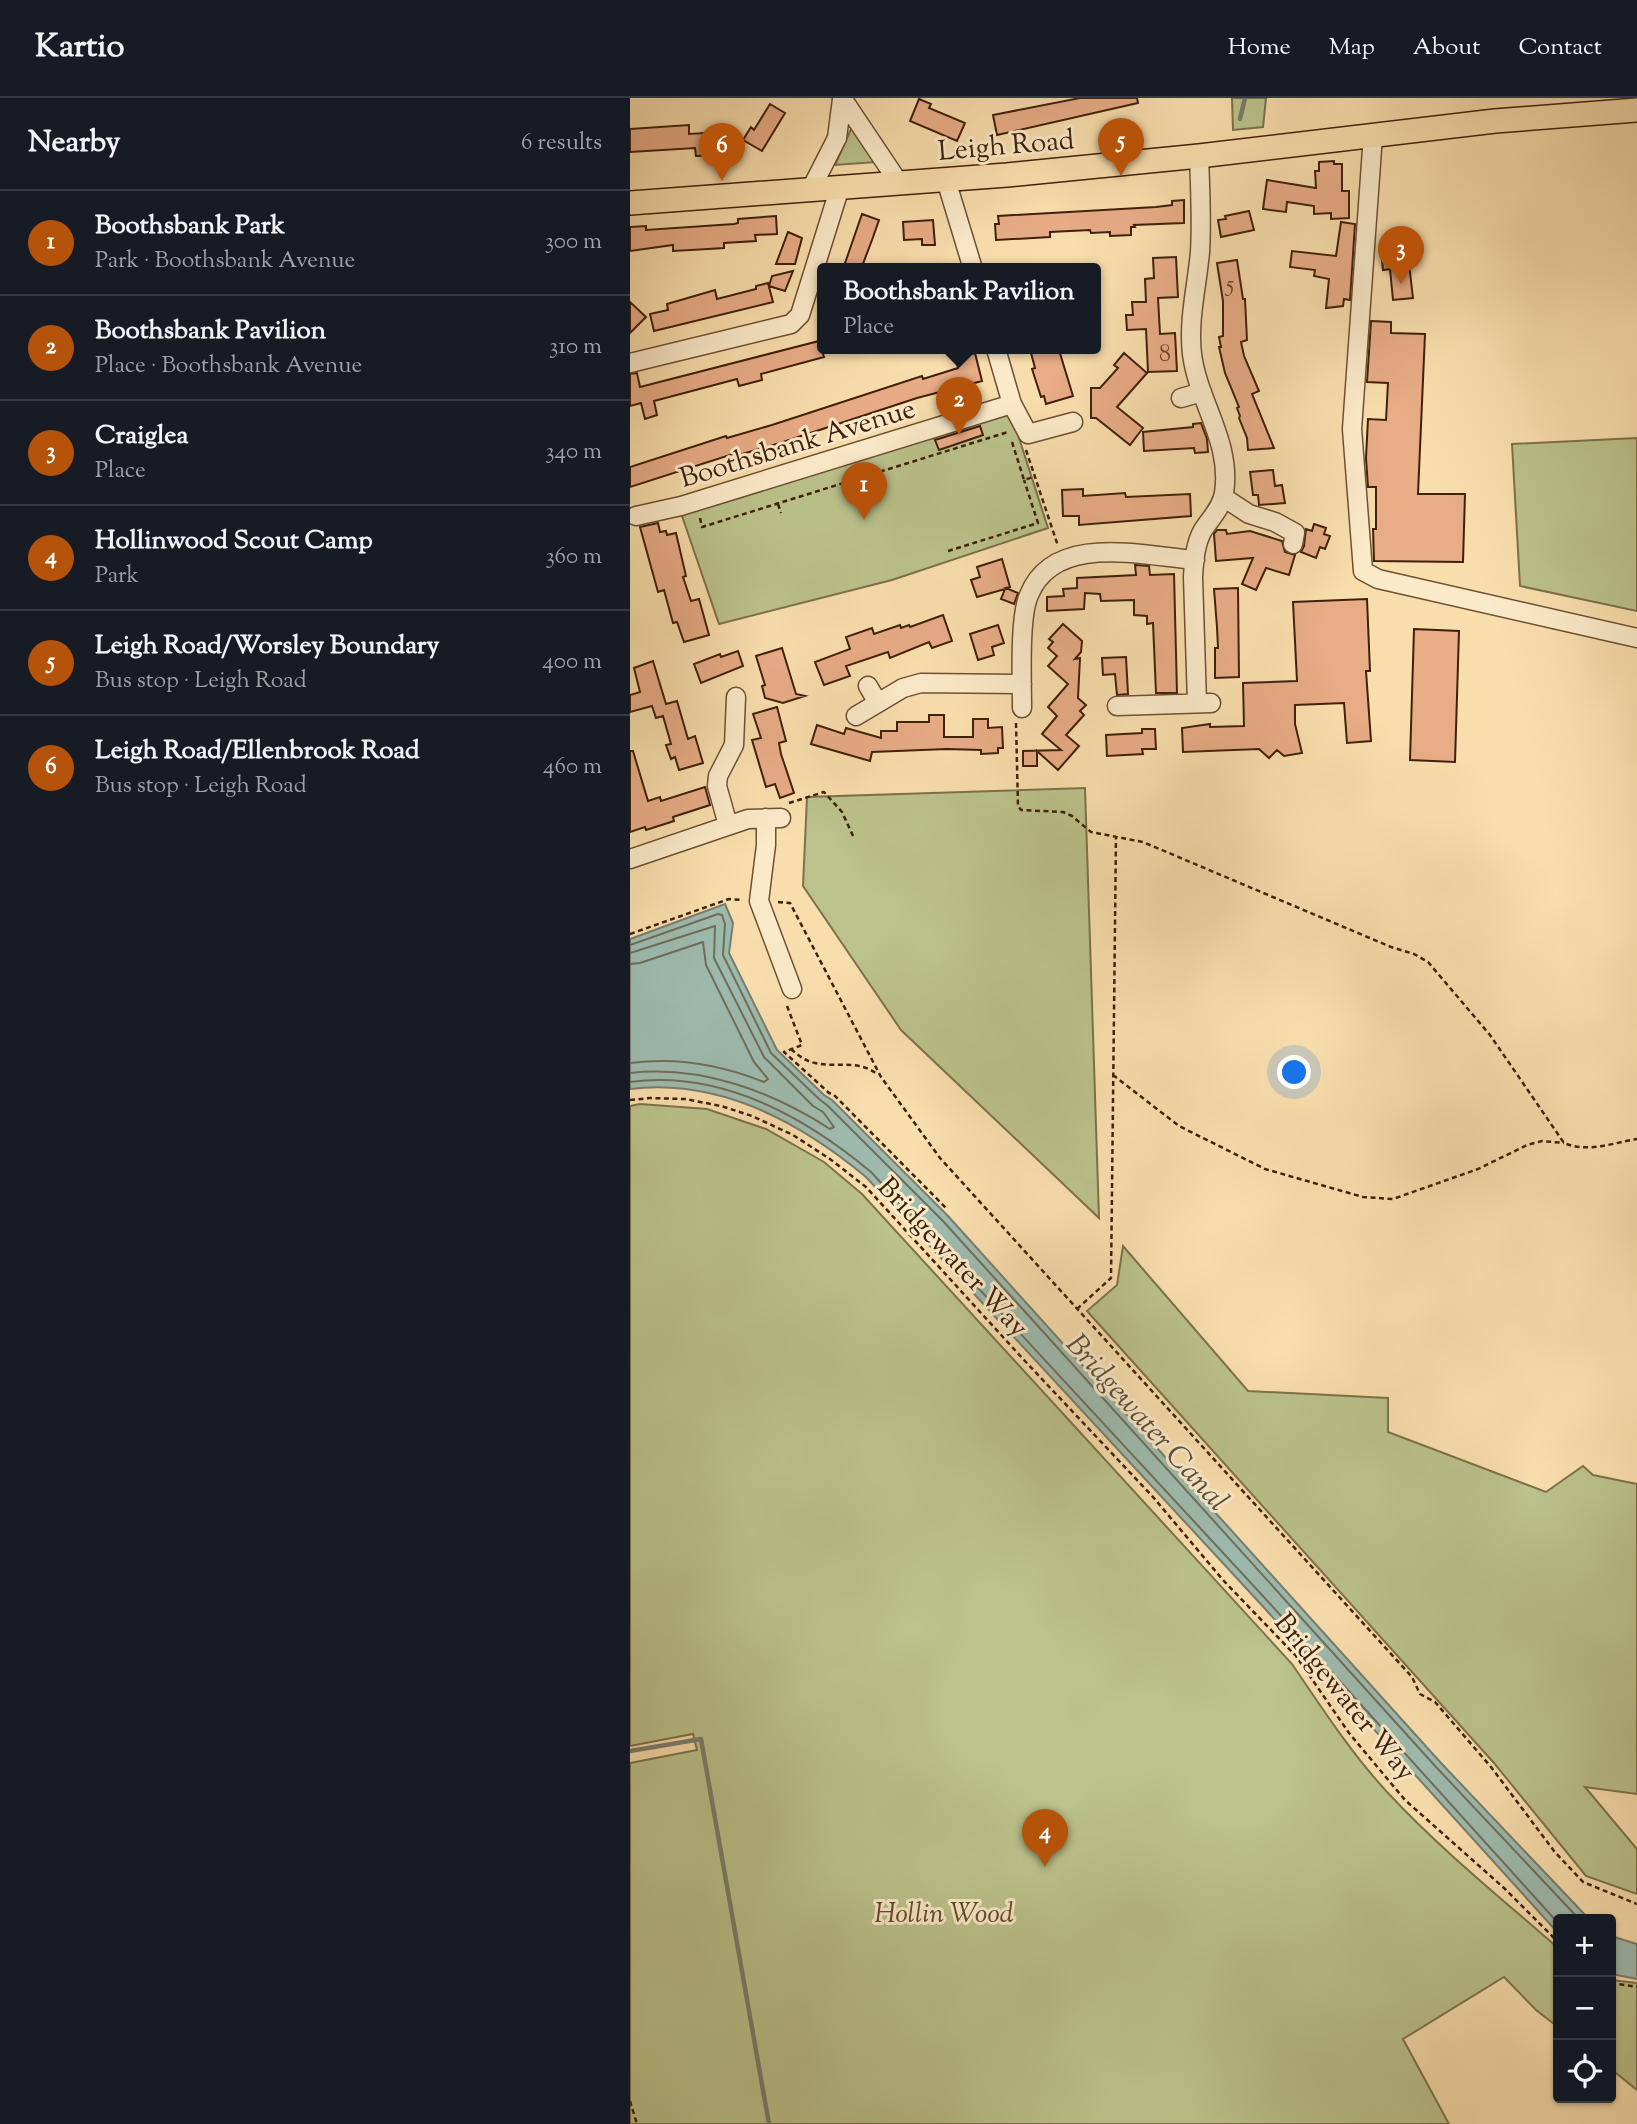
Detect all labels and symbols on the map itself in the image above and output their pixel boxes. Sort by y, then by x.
pin: 5 [1098,118,1144,176]
street label: Leigh Road [936,121,1076,173]
pin: 6 [699,123,745,181]
pin: 3 [1378,226,1424,284]
house number: 5 [1224,268,1234,302]
house number: 8 [1159,338,1171,372]
pin: 2 [936,377,982,435]
street label: Boothsbank Avenue [675,390,921,500]
pin: 1 [841,462,887,520]
your location [1277,1055,1311,1089]
street label: Bridgewater Way [867,1169,1037,1347]
water label: Bridgewater Canal [1055,1325,1238,1522]
street label: Bridgewater Way [1263,1605,1424,1791]
pin: 4 [1022,1809,1068,1867]
park label: Hollin Wood [874,1895,1014,1935]

